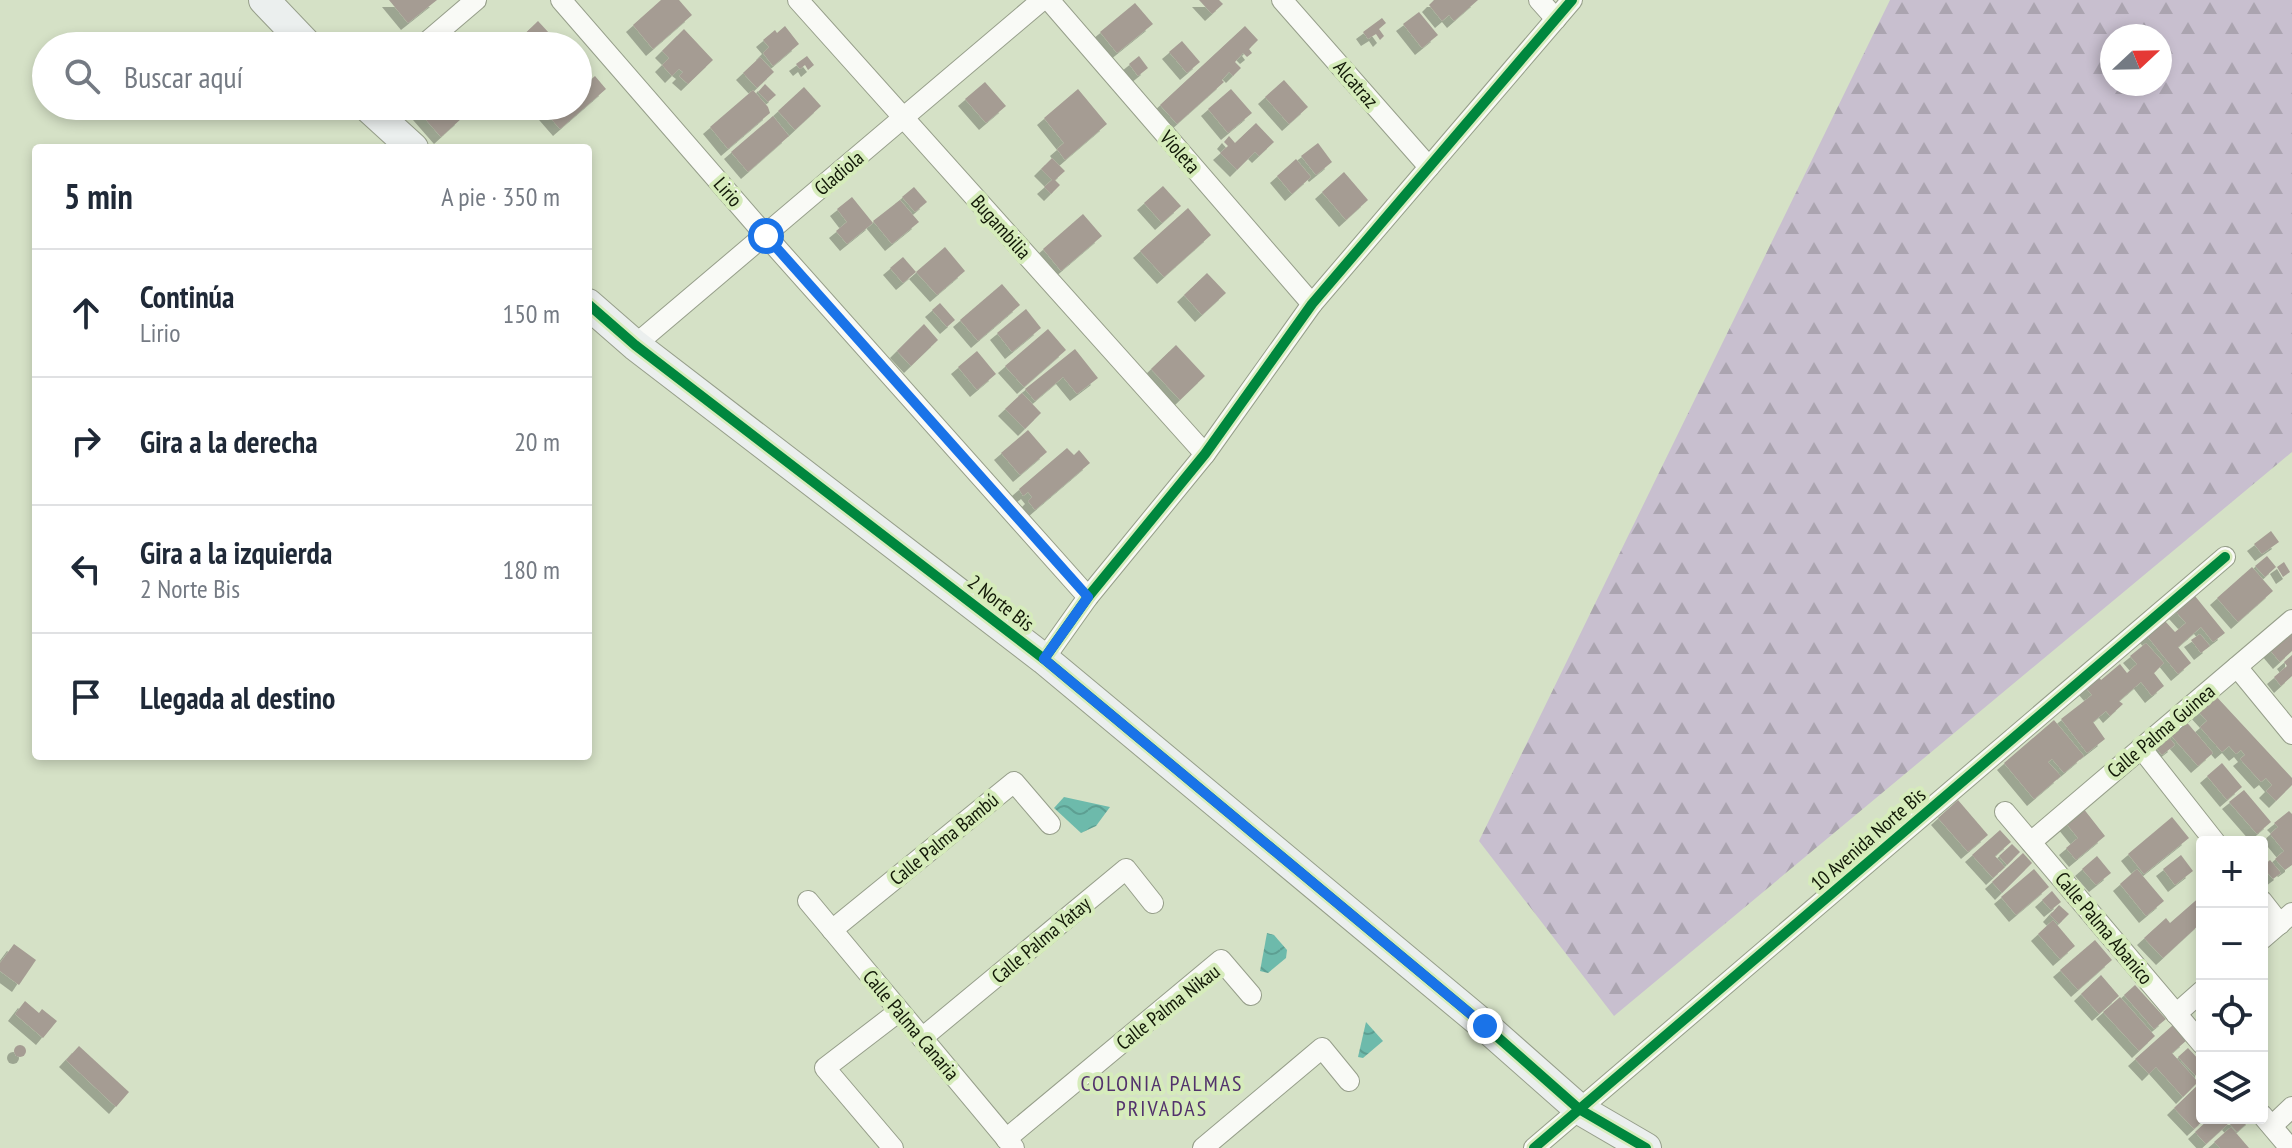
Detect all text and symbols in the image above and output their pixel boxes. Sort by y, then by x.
north arrow [2100,24,2172,96]
search box [32,32,592,120]
icon: search [60,54,104,98]
street label: Alcatraz [1328,55,1384,113]
text: Buscar aquí [124,57,243,96]
street label: Violeta [1154,124,1206,179]
street label: Gladiola [809,145,869,201]
street label: Lirio [708,172,748,212]
text: 5 min [64,174,133,218]
text: A pie · 350 m [441,180,560,213]
street label: Bugambilia [965,189,1037,265]
route start [748,218,784,254]
text: Continúa [140,277,234,316]
icon: ahead [64,291,108,335]
text: 150 m [502,297,560,330]
text: Lirio [140,316,180,349]
icon: right [64,419,108,463]
text: Gira a la derecha [140,422,318,461]
text: 20 m [514,425,560,458]
text: Gira a la izquierda [140,533,332,572]
icon: left [64,547,108,591]
text: 180 m [502,553,560,586]
street label: 2 Norte Bis [963,569,1040,637]
text: 2 Norte Bis [140,572,240,605]
icon: arrive [64,675,108,719]
text: Llegada al destino [140,678,335,717]
street label: Calle Palma Guinea [2102,678,2220,784]
street label: 10 Avenida Norte Bis [1805,782,1931,896]
street label: Calle Palma Bambú [884,787,1004,891]
map controls [2196,836,2268,1124]
button: + [2196,836,2268,908]
street label: Calle Palma Abanico [2049,866,2159,990]
street label: Calle Palma Yatay [986,891,1096,989]
button: − [2196,908,2268,980]
street label: Calle Palma Nikau [1111,958,1225,1056]
street label: Calle Palma Canaria [857,964,965,1086]
button: locate [2196,980,2268,1052]
route end [1467,1008,1503,1044]
button: layers [2196,1052,2268,1124]
district label: COLONIA PALMAS PRIVADAS [1080,1069,1244,1122]

